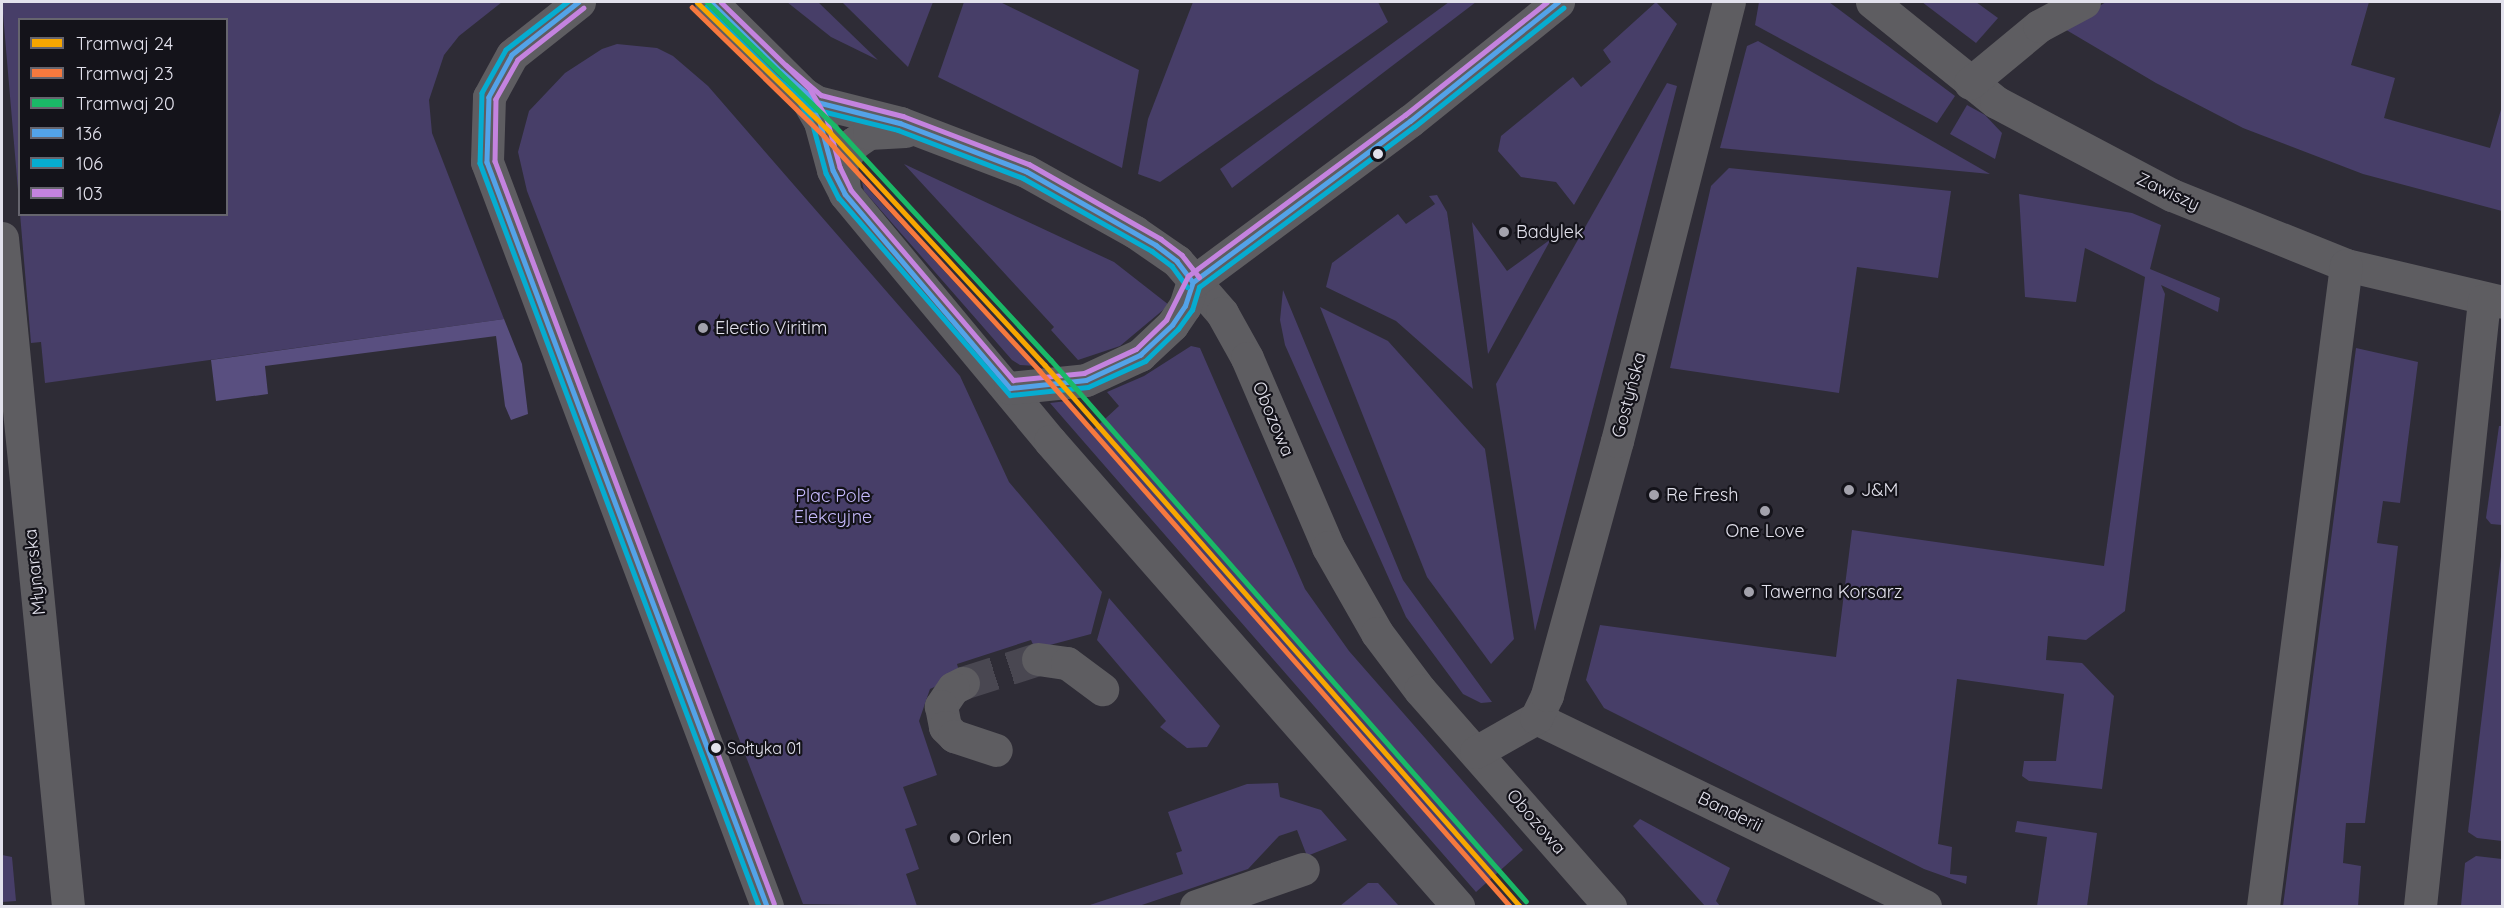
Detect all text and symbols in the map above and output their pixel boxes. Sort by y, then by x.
legend [18,18,228,216]
text: Tramwaj 24 [76,32,173,55]
text: Tramwaj 23 [76,62,174,85]
text: Tramwaj 20 [76,92,175,115]
text: 136 [76,122,102,145]
unlabelled marker [1372,148,1384,160]
text: 106 [76,152,103,175]
street label: Zawiszy [2133,168,2203,216]
text: 103 [76,182,103,205]
place label: Badylek [1516,221,1584,243]
marker: Badylek [1497,225,1511,239]
place label: Electio Viritim [715,317,827,339]
marker: Electio Viritim [696,321,710,335]
street label: Gostyńska [1607,350,1651,440]
street label: Obozowa [1248,378,1298,460]
place label: J&M [1861,479,1898,501]
marker: J&M [1842,483,1856,497]
place label: Re Fresh [1666,484,1738,506]
park label: Plac Pole Elekcyjne [794,486,872,528]
marker: Re Fresh [1647,488,1661,502]
marker: One Love [1758,504,1772,518]
place label: One Love [1725,520,1805,542]
street label: Młynarska [20,528,50,616]
place label: Tawerna Korsarz [1761,581,1902,603]
marker: Tawerna Korsarz [1742,585,1756,599]
place label: Sołtyka 01 [727,738,802,758]
marker: Sołtyka 01 [710,742,722,754]
street label: Obozowa [1502,785,1570,859]
street label: Banderii [1694,787,1766,837]
place label: Orlen [967,827,1012,849]
marker: Orlen [948,831,962,845]

